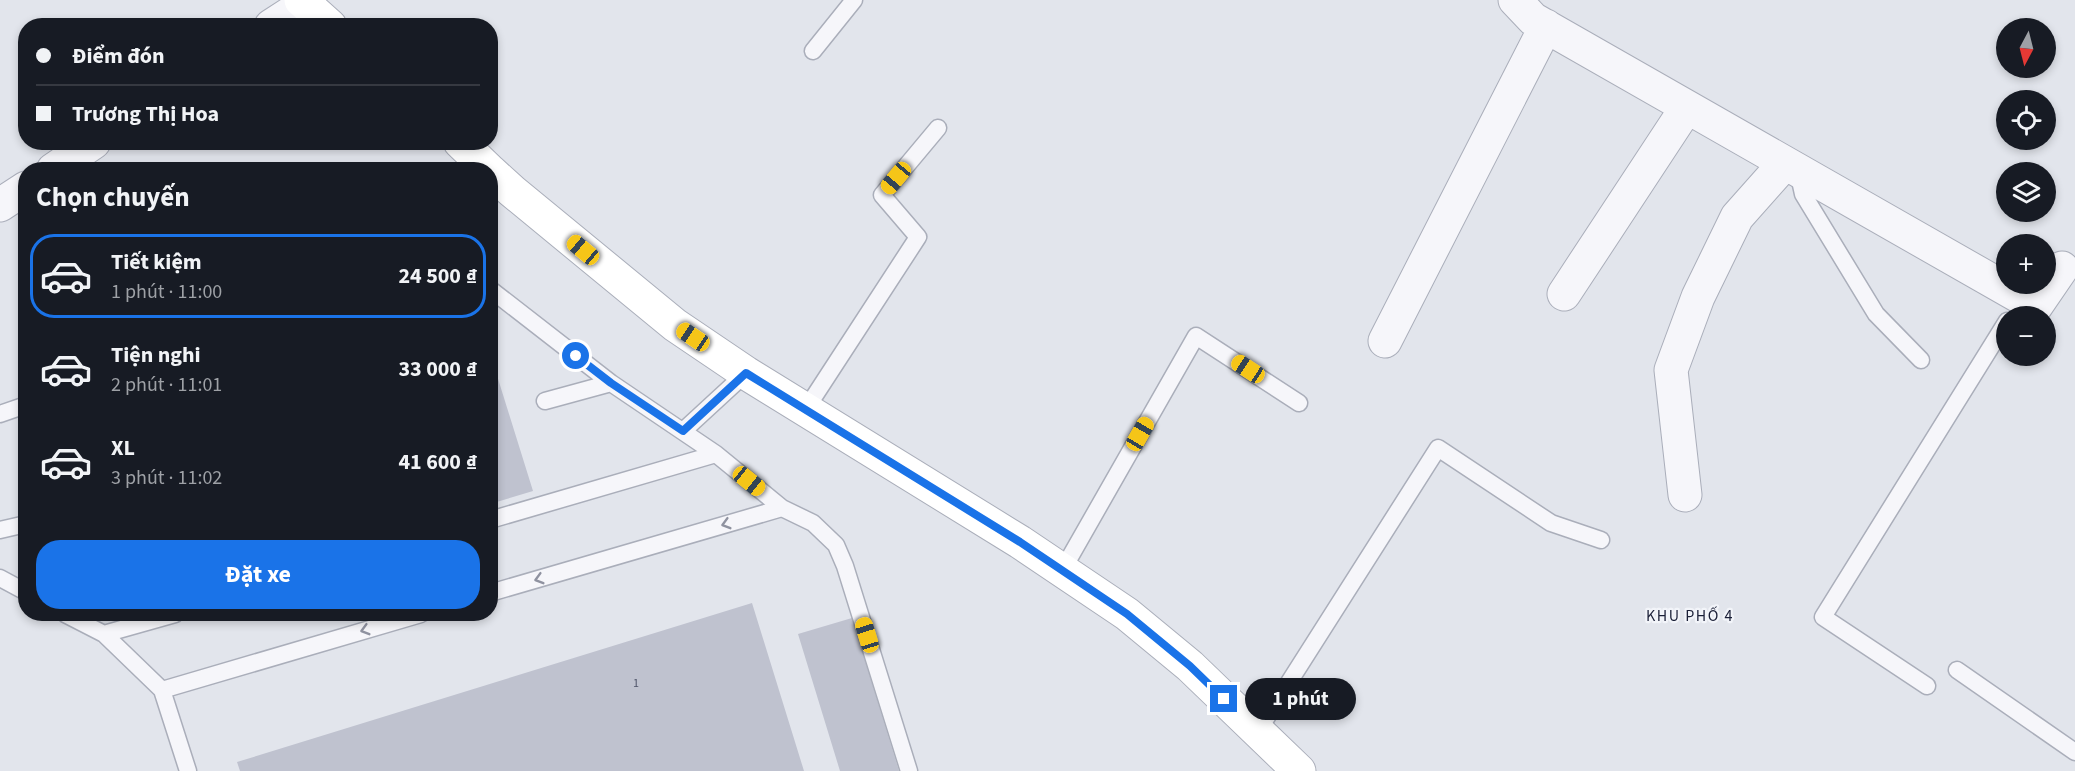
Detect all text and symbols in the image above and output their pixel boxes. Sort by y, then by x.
north arrow [1996,18,2056,78]
map controls [1996,18,2056,366]
text: Điểm đón [72,40,165,72]
button: locate [1996,90,2056,150]
text: Trương Thị Hoa [72,98,219,130]
car [878,158,914,198]
button: layers [1996,162,2056,222]
text: Chọn chuyến [36,178,190,217]
car [563,232,603,268]
button: + [1996,234,2056,294]
text: Tiết kiệm [111,246,202,278]
icon: car [39,249,93,303]
text: 24 500 ₫ [399,260,477,292]
text: 1 phút · 11:00 [111,278,222,306]
button: − [1996,306,2056,366]
car [673,319,713,355]
text: Tiện nghi [111,339,201,371]
icon: car [39,342,93,396]
route start [562,342,589,369]
car [1228,352,1268,386]
text: 33 000 ₫ [399,353,477,385]
text: 2 phút · 11:01 [111,371,222,399]
car [1123,414,1157,454]
text: XL [111,432,135,464]
icon: car [39,435,93,489]
text: 41 600 ₫ [399,446,477,478]
car [729,463,769,499]
text: 3 phút · 11:02 [111,464,222,492]
one-way arrow [721,517,732,529]
button: Đặt xe [36,540,480,609]
one-way arrow [534,572,545,584]
district label: KHU PHỐ 4 [1646,605,1734,627]
car [853,615,881,655]
one-way arrow [360,623,371,635]
house number: 1 [633,675,639,692]
callout: 1 phút [1245,678,1356,720]
route end [1210,685,1237,712]
text: 1 phút [1272,685,1329,713]

